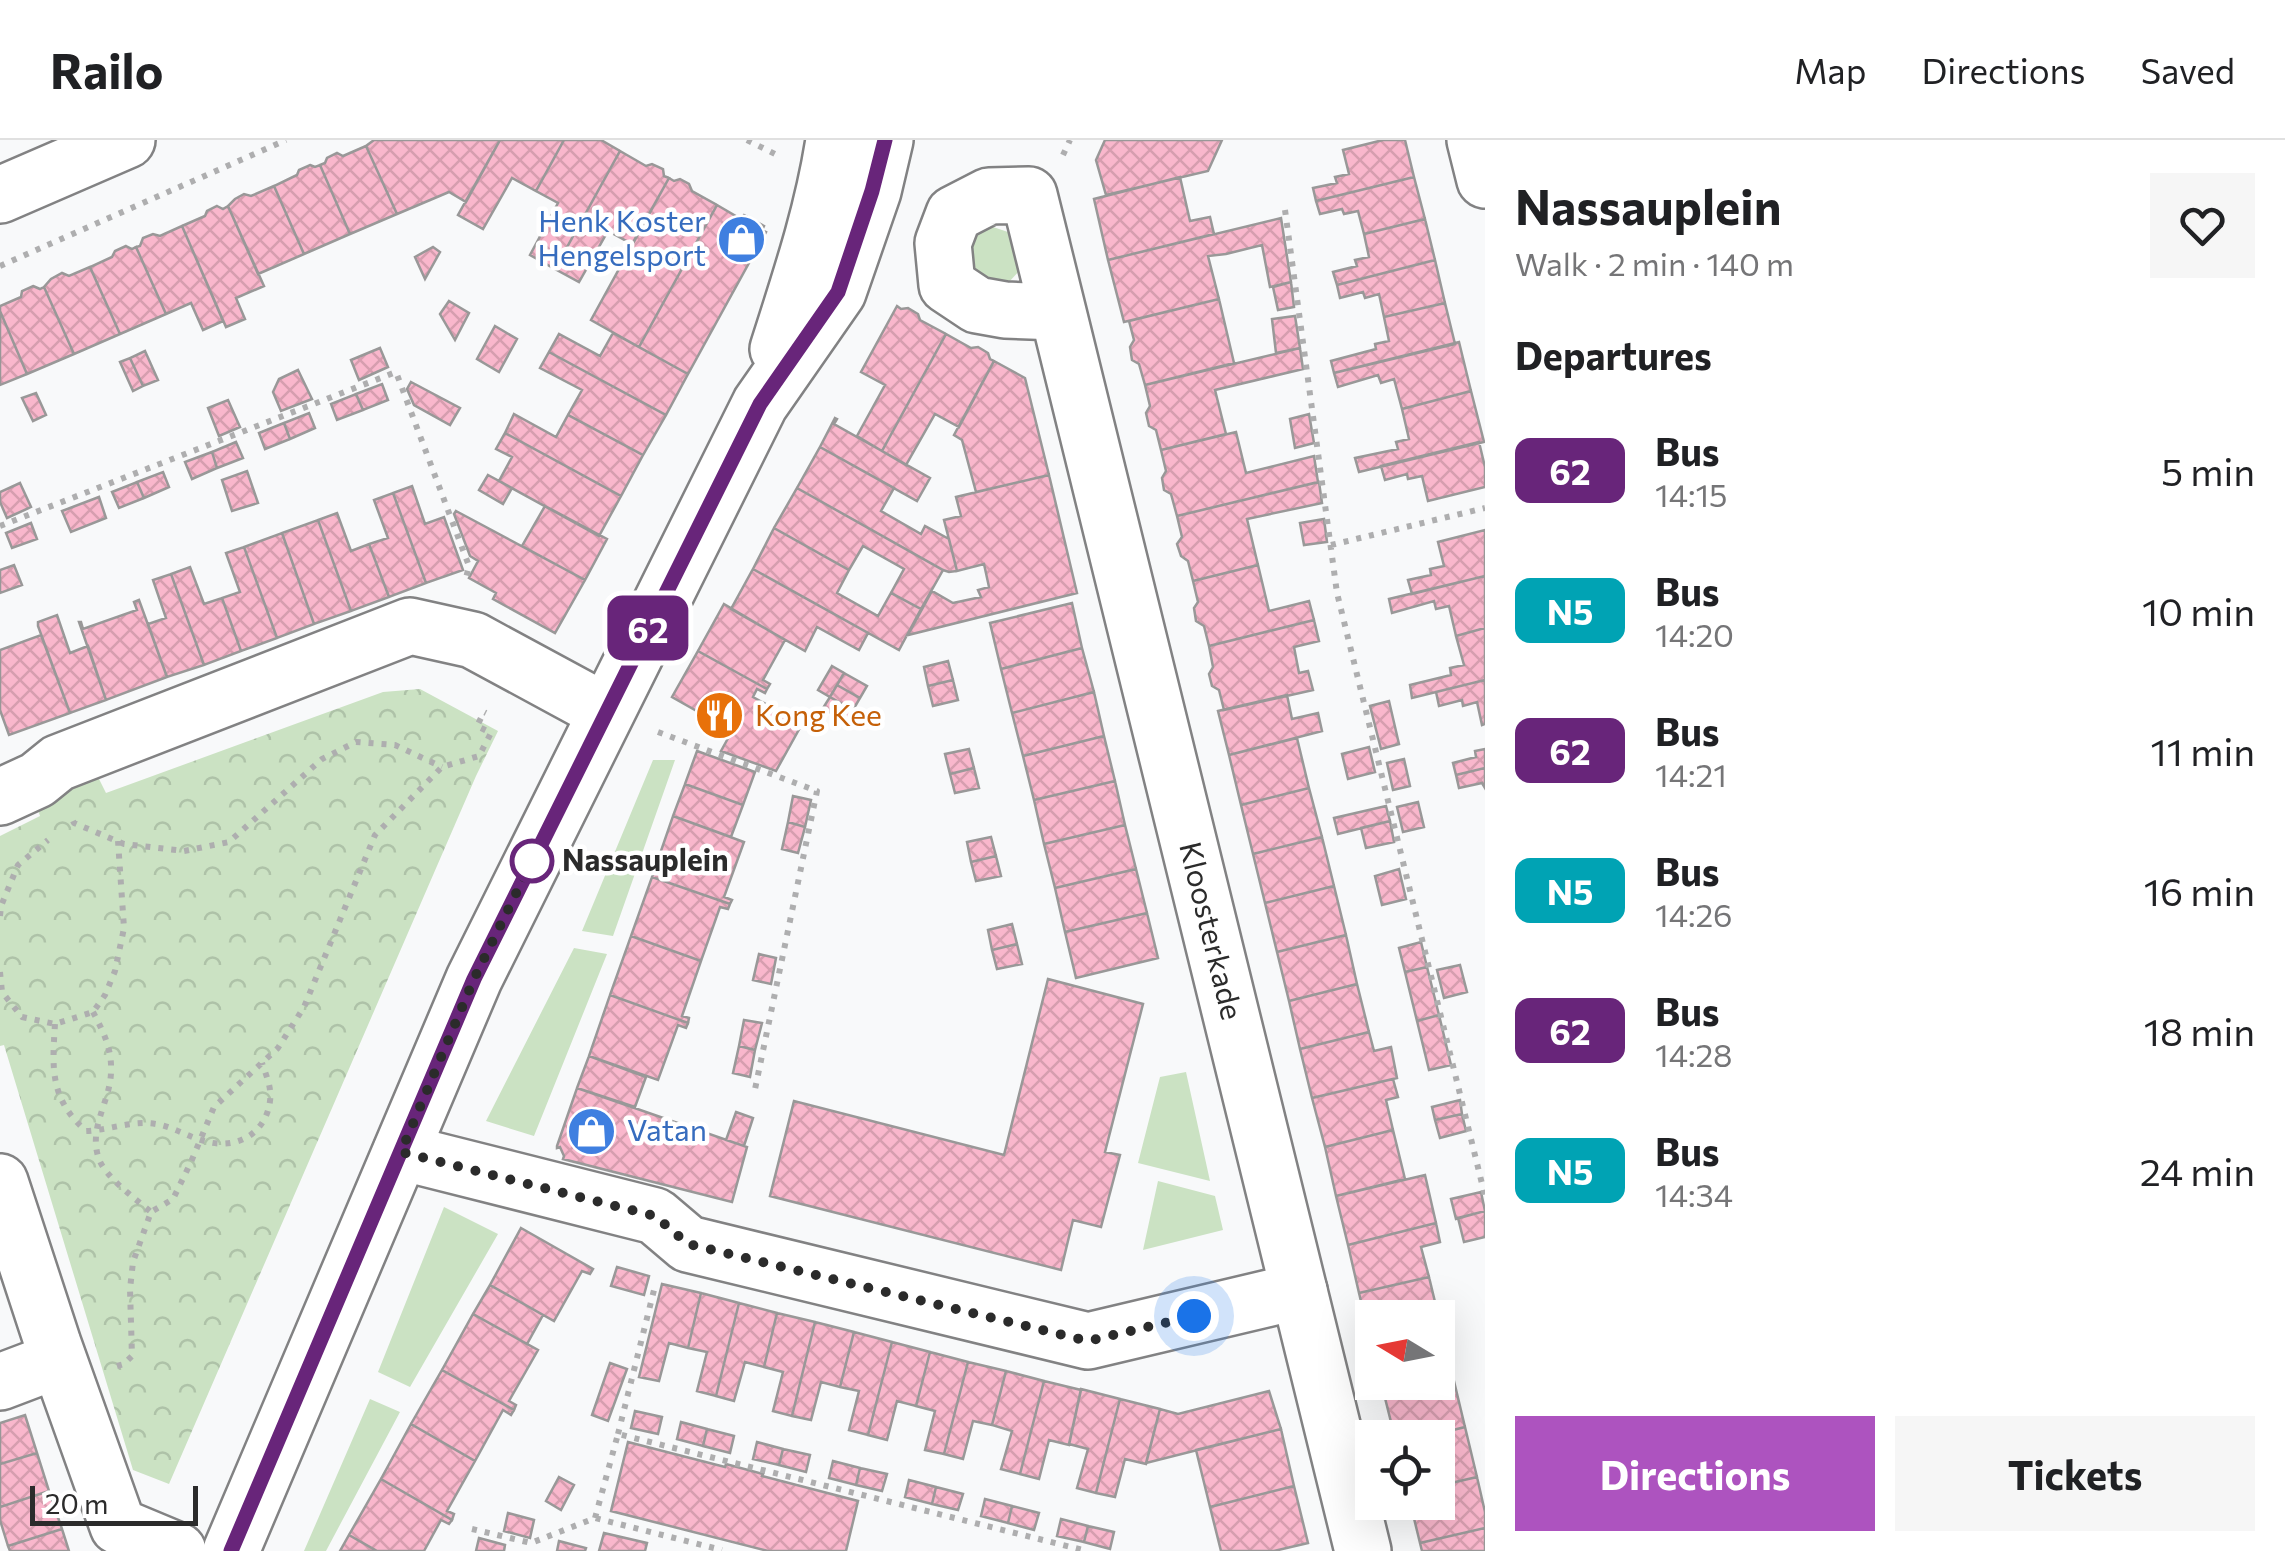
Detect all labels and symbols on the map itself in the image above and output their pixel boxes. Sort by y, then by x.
place label: Henk Koster Hengelsport [537,201,706,272]
shop icon: Henk Koster Hengelsport [715,213,767,265]
line badge: 62 [603,596,693,660]
restaurant icon: Kong Kee [694,690,746,742]
place label: Kong Kee [755,695,882,732]
street label: Kloosterkade [1173,838,1252,1023]
marker: Nassauplein [511,840,553,882]
place label: Nassauplein [562,840,729,877]
shop icon: Vatan [566,1105,618,1157]
place label: Vatan [627,1110,707,1147]
your location [1169,1291,1219,1341]
north arrow [1355,1300,1455,1400]
scale bar [30,1481,198,1526]

